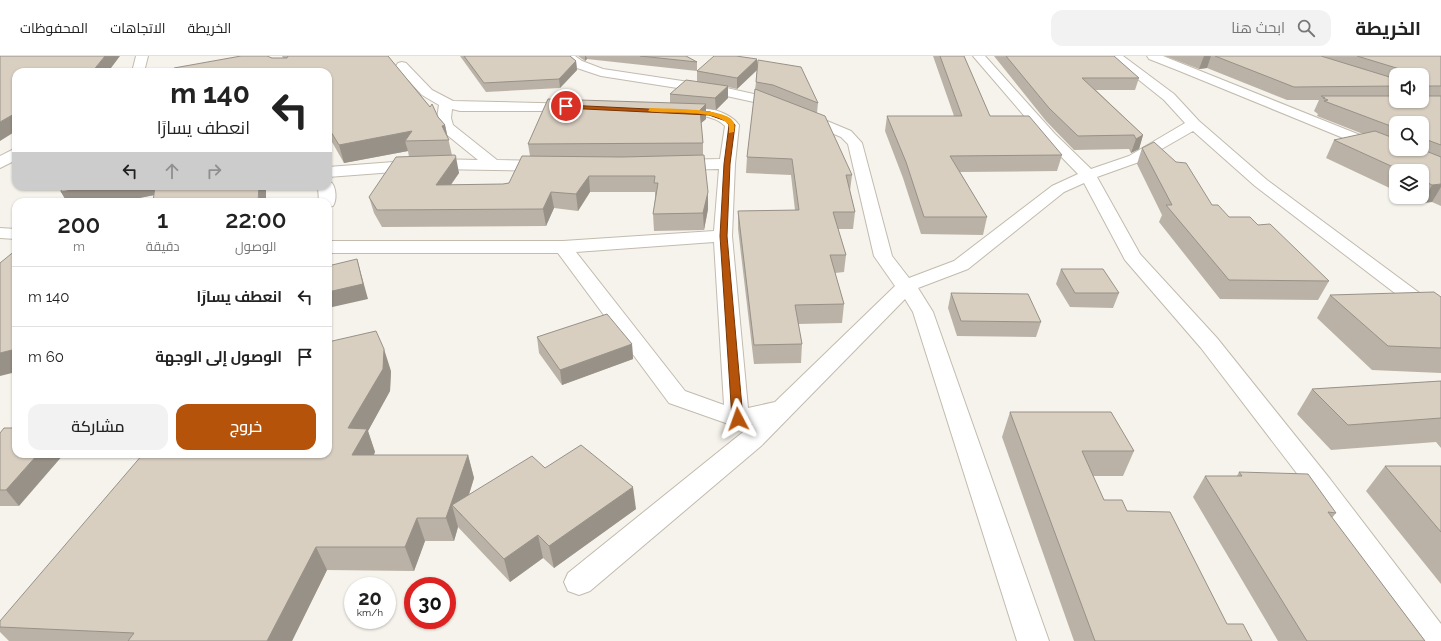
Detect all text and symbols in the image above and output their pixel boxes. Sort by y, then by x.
search box [1051,10,1331,46]
icon: search [1295,17,1317,39]
text: الخريطة [1355,17,1421,39]
text: ابحث هنا [1231,19,1285,37]
text: المحفوظات [20,20,88,36]
text: الاتجاهات [110,20,166,36]
text: الخريطة [188,20,231,36]
map controls [1389,68,1429,204]
button: sound [1389,68,1429,108]
text: 140 m [170,77,250,110]
icon: left [264,84,316,136]
pin [549,89,583,123]
icon: arrive [555,95,577,117]
button: search [1389,116,1429,156]
text: انعطف يسارًا [157,117,250,138]
icon: left [119,160,141,182]
icon: ahead [161,160,183,182]
icon: right [203,160,225,182]
button: layers [1389,164,1429,204]
text: 1 [157,205,168,234]
text: 22:00 [225,205,286,234]
text: 200 [58,210,100,239]
text: m [73,239,85,254]
text: دقيقة [146,239,180,254]
text: الوصول [235,239,277,254]
icon: left [294,286,316,308]
text: 140 m [28,288,69,306]
text: انعطف يسارًا [197,288,282,306]
icon: arrive [294,346,316,368]
text: 60 m [28,348,64,366]
text: الوصول إلى الوجهة [155,348,282,366]
position arrow [717,398,759,440]
button: مشاركة [28,404,168,450]
button: خروج [176,404,316,450]
speed limit sign: 30 [404,577,456,629]
text: 20 [358,586,382,610]
text: km/h [357,607,383,618]

